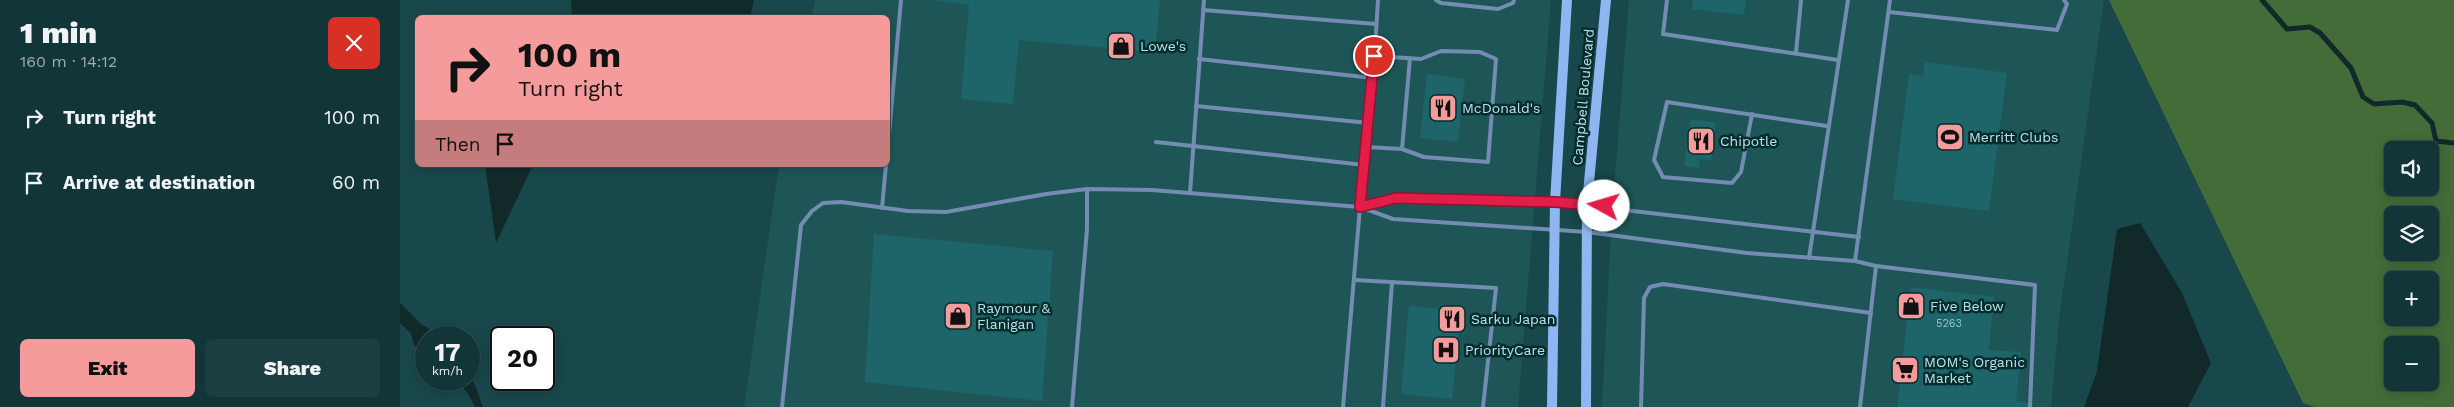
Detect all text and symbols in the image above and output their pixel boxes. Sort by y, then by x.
text: 1 min [20,15,97,50]
button: close [328,17,380,69]
street label: Campbell Boulevard [1569,28,1597,166]
shop icon: Lowe's [1106,31,1136,61]
text: 100 m [518,34,621,76]
icon: right [435,35,500,100]
pin [1353,35,1395,77]
place label: Lowe's [1140,38,1186,54]
icon: arrive [1360,42,1388,70]
text: 160 m · 14:12 [20,52,117,71]
text: Turn right [518,76,623,101]
restaurant icon: McDonald's [1428,93,1458,123]
place label: McDonald's [1462,100,1540,116]
icon: right [20,104,48,132]
text: Turn right [63,106,156,129]
text: 100 m [324,106,380,129]
sports icon: Merritt Clubs [1935,122,1965,152]
restaurant icon: Chipotle [1686,126,1716,156]
place label: Merritt Clubs [1969,129,2058,145]
icon: arrive [491,130,519,158]
text: Then [435,133,481,156]
place label: Chipotle [1720,133,1777,149]
map controls [2384,141,2439,391]
button: sound [2384,141,2439,196]
icon: arrive [20,169,48,197]
text: Arrive at destination [63,171,255,194]
text: 60 m [332,171,380,194]
position arrow [1577,179,1629,231]
button: layers [2384,206,2439,261]
button: + [2384,271,2439,326]
shop icon: Five Below [1896,291,1926,321]
place label: Five Below [1930,298,2004,314]
place label: Raymour & Flanigan [977,300,1051,332]
shop icon: Raymour & Flanigan [943,301,973,331]
restaurant icon: Sarku Japan [1437,304,1467,334]
place label: Sarku Japan [1471,311,1555,327]
house number: 5263 [1936,317,1962,330]
speed limit sign: 20 [490,326,555,391]
hospital icon: PriorityCare [1431,335,1461,365]
button: − [2384,336,2439,391]
text: 17 [435,338,460,367]
button: Exit [20,339,195,397]
button: Share [205,339,380,397]
place label: PriorityCare [1465,342,1545,358]
place label: MOM's Organic Market [1924,354,2025,386]
supermarket icon: MOM's Organic Market [1890,355,1920,385]
text: km/h [432,364,463,378]

